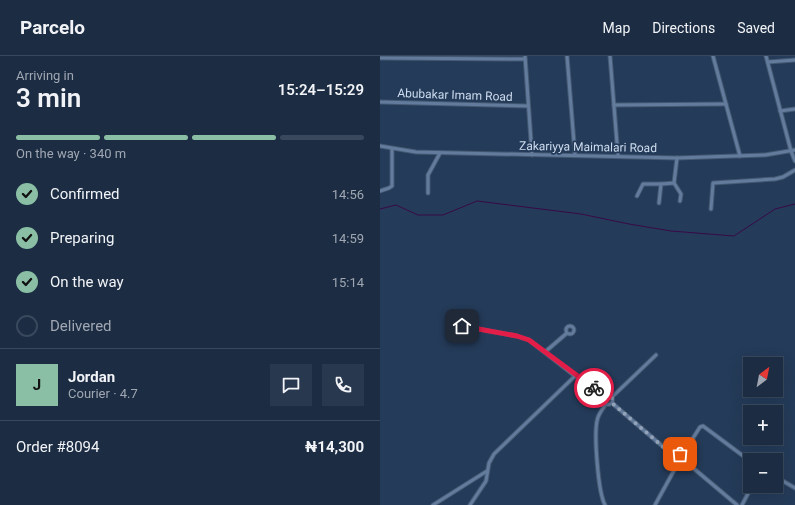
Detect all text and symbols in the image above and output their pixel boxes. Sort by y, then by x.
text: Parcelo [20,16,85,39]
text: Map [603,20,630,36]
text: Directions [652,20,715,36]
text: Saved [737,20,775,36]
text: Arriving in [16,68,74,83]
text: 15:24–15:29 [278,81,364,99]
text: 3 min [16,83,81,113]
street label: Abubakar Imam Road [397,86,513,104]
street label: Zakariyya Maimalari Road [519,139,657,155]
text: On the way · 340 m [16,146,126,161]
icon: check [16,183,38,205]
text: Confirmed [50,185,120,203]
text: 14:56 [332,187,364,202]
icon: check [16,227,38,249]
text: Preparing [50,229,114,247]
text: 14:59 [332,231,364,246]
icon: check [16,271,38,293]
text: On the way [50,273,124,291]
text: 15:14 [332,275,364,290]
pin [445,309,479,343]
icon: home [451,315,473,337]
text: Delivered [50,317,112,335]
north arrow [743,357,783,397]
map controls [743,357,783,493]
button: chat [270,364,312,406]
button: phone [322,364,364,406]
text: Jordan [68,368,115,386]
courier [574,368,614,408]
text: J [33,376,41,394]
icon: bike [583,377,605,399]
text: Courier · 4.7 [68,386,138,401]
button: + [743,405,783,445]
pin [663,437,697,471]
text: Order #8094 [16,438,99,456]
text: ₦14,300 [305,438,364,456]
icon: bag [669,443,691,465]
button: − [743,453,783,493]

